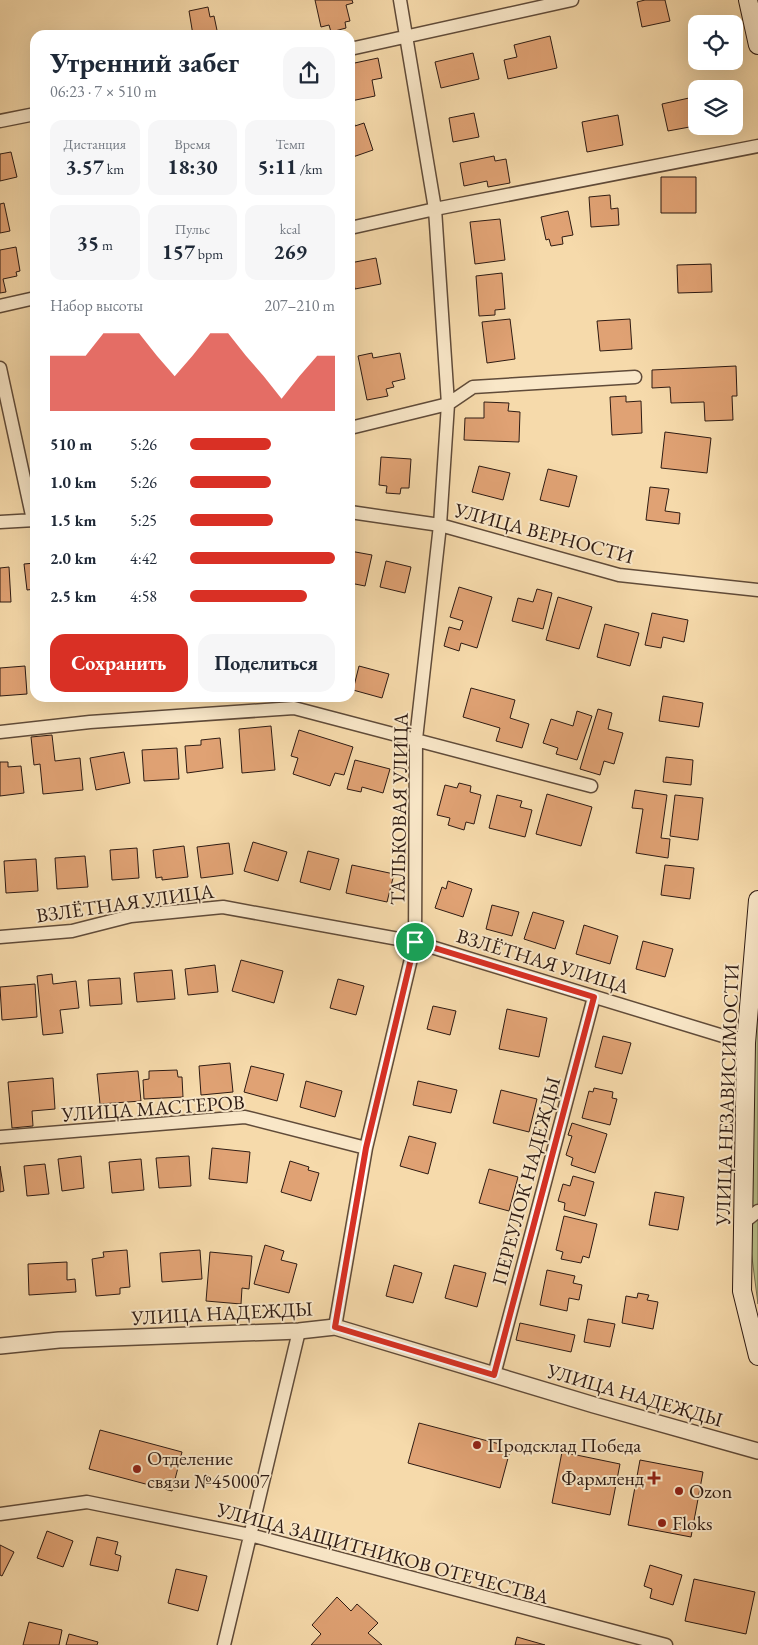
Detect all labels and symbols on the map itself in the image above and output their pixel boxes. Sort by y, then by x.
street label: УЛИЦА ВЕРНОСТИ [451,496,636,569]
street label: ТАЛЬКОВАЯ УЛИЦА [384,712,414,905]
street label: ВЗЛЁТНАЯ УЛИЦА [35,878,216,928]
pin [394,921,436,963]
street label: ВЗЛЁТНАЯ УЛИЦА [454,922,633,1000]
street label: УЛИЦА НЕЗАВИСИМОСТИ [709,964,745,1227]
street label: ПЕРЕУЛОК НАДЕЖДЫ [486,1073,566,1288]
street label: УЛИЦА МАСТЕРОВ [60,1089,245,1127]
street label: УЛИЦА НАДЕЖДЫ [130,1295,314,1331]
street label: УЛИЦА НАДЕЖДЫ [543,1357,726,1433]
place label: Продсклад Победа [487,1432,641,1458]
marker: Продсклад Победа [471,1439,483,1451]
place label: Отделение связи №450007 [147,1445,270,1494]
marker: Отделение связи №450007 [131,1463,143,1475]
place label: Фармленд [561,1465,644,1491]
marker: Фармленд [648,1472,660,1484]
place label: Ozon [689,1478,733,1504]
marker: Ozon [673,1485,685,1497]
street label: УЛИЦА ЗАЩИТНИКОВ ОТЕЧЕСТВА [213,1496,552,1610]
place label: Floks [672,1510,712,1536]
marker: Floks [656,1517,668,1529]

